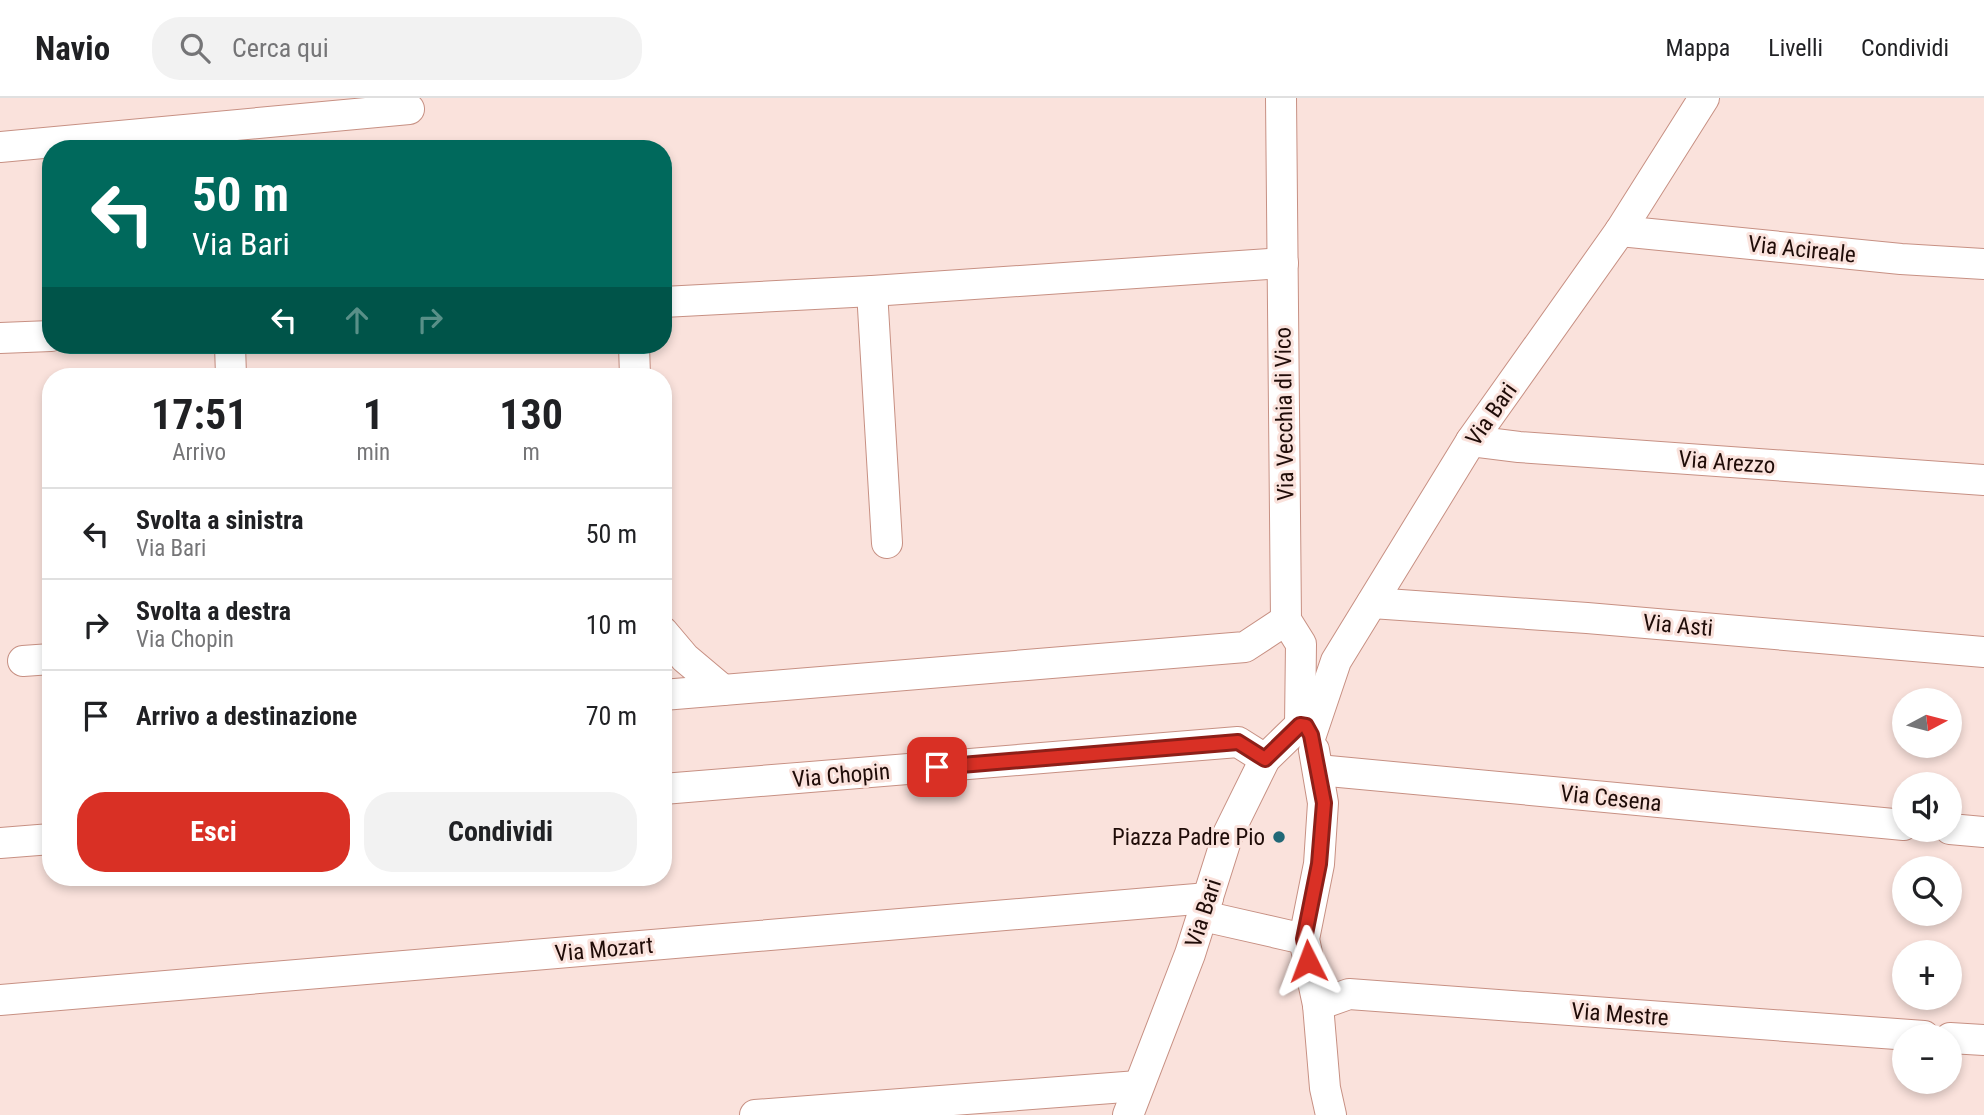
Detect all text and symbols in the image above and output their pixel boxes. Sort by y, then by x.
search box [152,17,642,80]
text: Navio [35,29,110,68]
icon: search [176,29,214,67]
text: Cerca qui [232,33,329,63]
text: Mappa [1666,34,1730,62]
text: Livelli [1768,34,1823,62]
text: Condividi [1861,34,1949,62]
text: 50 m [192,166,289,223]
icon: left [77,168,168,259]
text: Via Bari [192,225,290,263]
street label: Via Acireale [1747,230,1857,269]
icon: left [265,301,303,339]
icon: ahead [338,301,376,339]
icon: right [411,301,449,339]
street label: Via Vecchia di Vico [1269,327,1300,501]
street label: Via Bari [1460,378,1523,451]
text: 17:51 [151,390,247,439]
text: 1 [363,390,384,439]
text: 130 [499,390,563,439]
text: Arrivo [172,439,226,466]
text: min [356,439,390,466]
text: m [522,439,540,466]
street label: Via Arezzo [1678,446,1776,479]
text: Svolta a sinistra [136,505,303,535]
icon: left [77,515,115,553]
text: 50 m [586,519,637,549]
text: Via Bari [136,535,206,562]
text: Svolta a destra [136,596,291,626]
icon: right [77,606,115,644]
street label: Via Asti [1642,609,1714,642]
text: 10 m [586,610,637,640]
text: Via Chopin [136,626,234,653]
north arrow [1892,688,1962,758]
map controls [1892,688,1962,1094]
icon: arrive [77,697,115,735]
text: Arrivo a destinazione [136,701,357,731]
text: 70 m [586,701,637,731]
pin [907,737,967,797]
icon: arrive [918,748,956,786]
street label: Via Chopin [791,758,891,793]
button: sound [1892,772,1962,842]
street label: Via Cesena [1559,780,1663,817]
button: Esci [77,792,350,872]
button: Condividi [364,792,637,872]
place label: Piazza Padre Pio [1112,824,1265,851]
marker: Piazza Padre Pio [1271,829,1287,845]
button: search [1892,856,1962,926]
street label: Via Bari [1180,876,1227,951]
position arrow [1271,924,1345,998]
street label: Via Mozart [554,932,654,967]
button: + [1892,940,1962,1010]
street label: Via Mestre [1570,998,1670,1031]
button: − [1892,1024,1962,1094]

